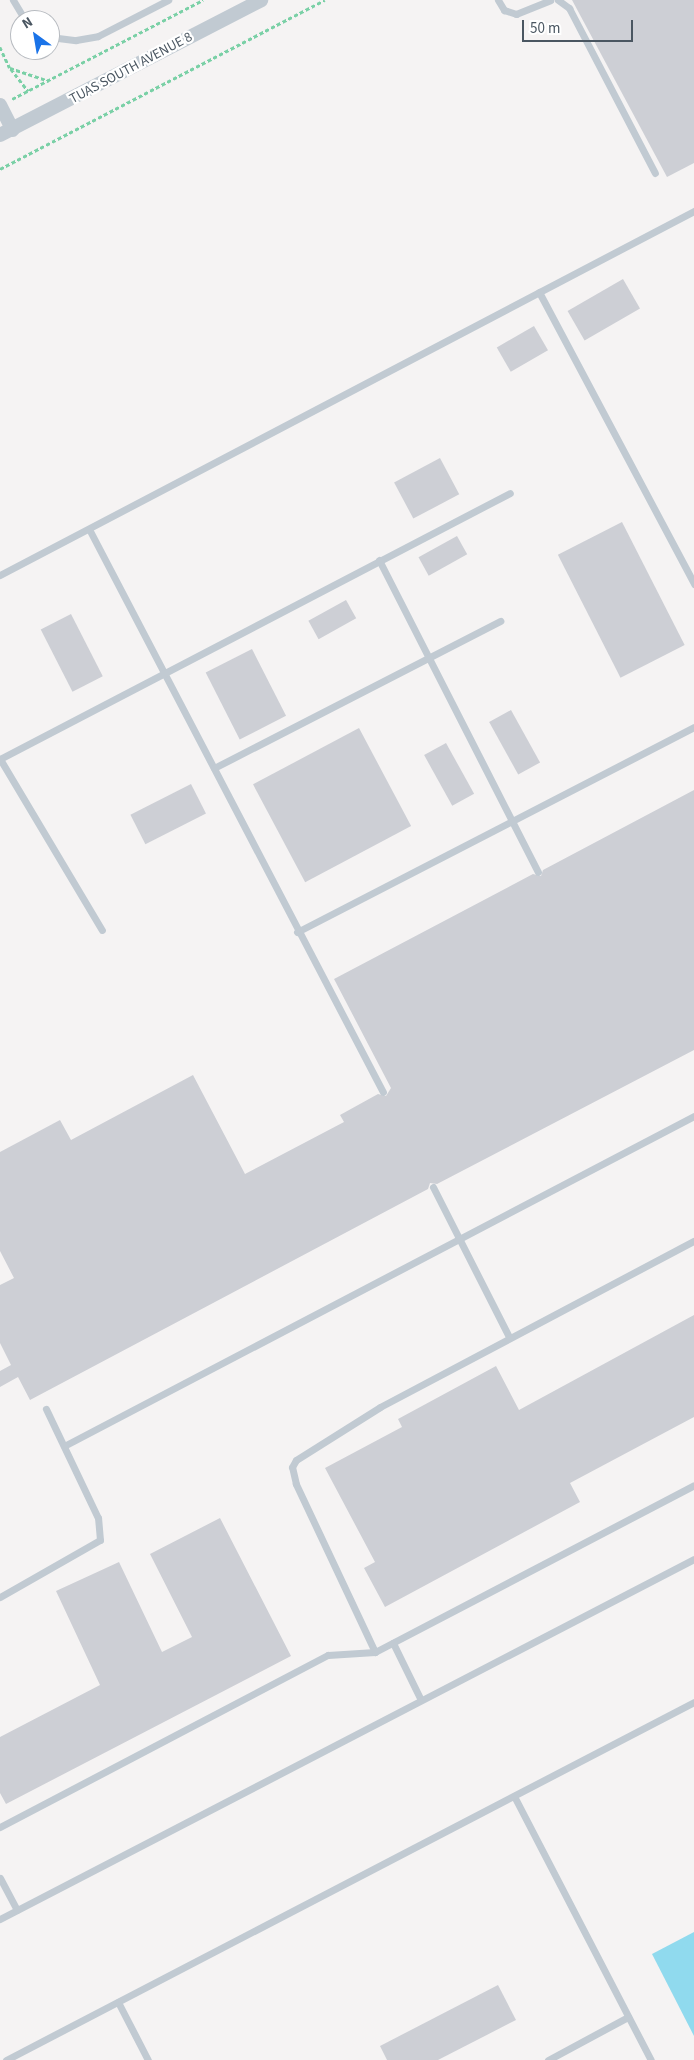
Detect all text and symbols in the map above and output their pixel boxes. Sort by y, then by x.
north arrow [10,10,60,60]
scale bar [524,10,635,42]
text: N [18,12,37,34]
text: 50 m [530,18,560,39]
street label: TUAS SOUTH AVENUE 8 [67,29,195,107]

